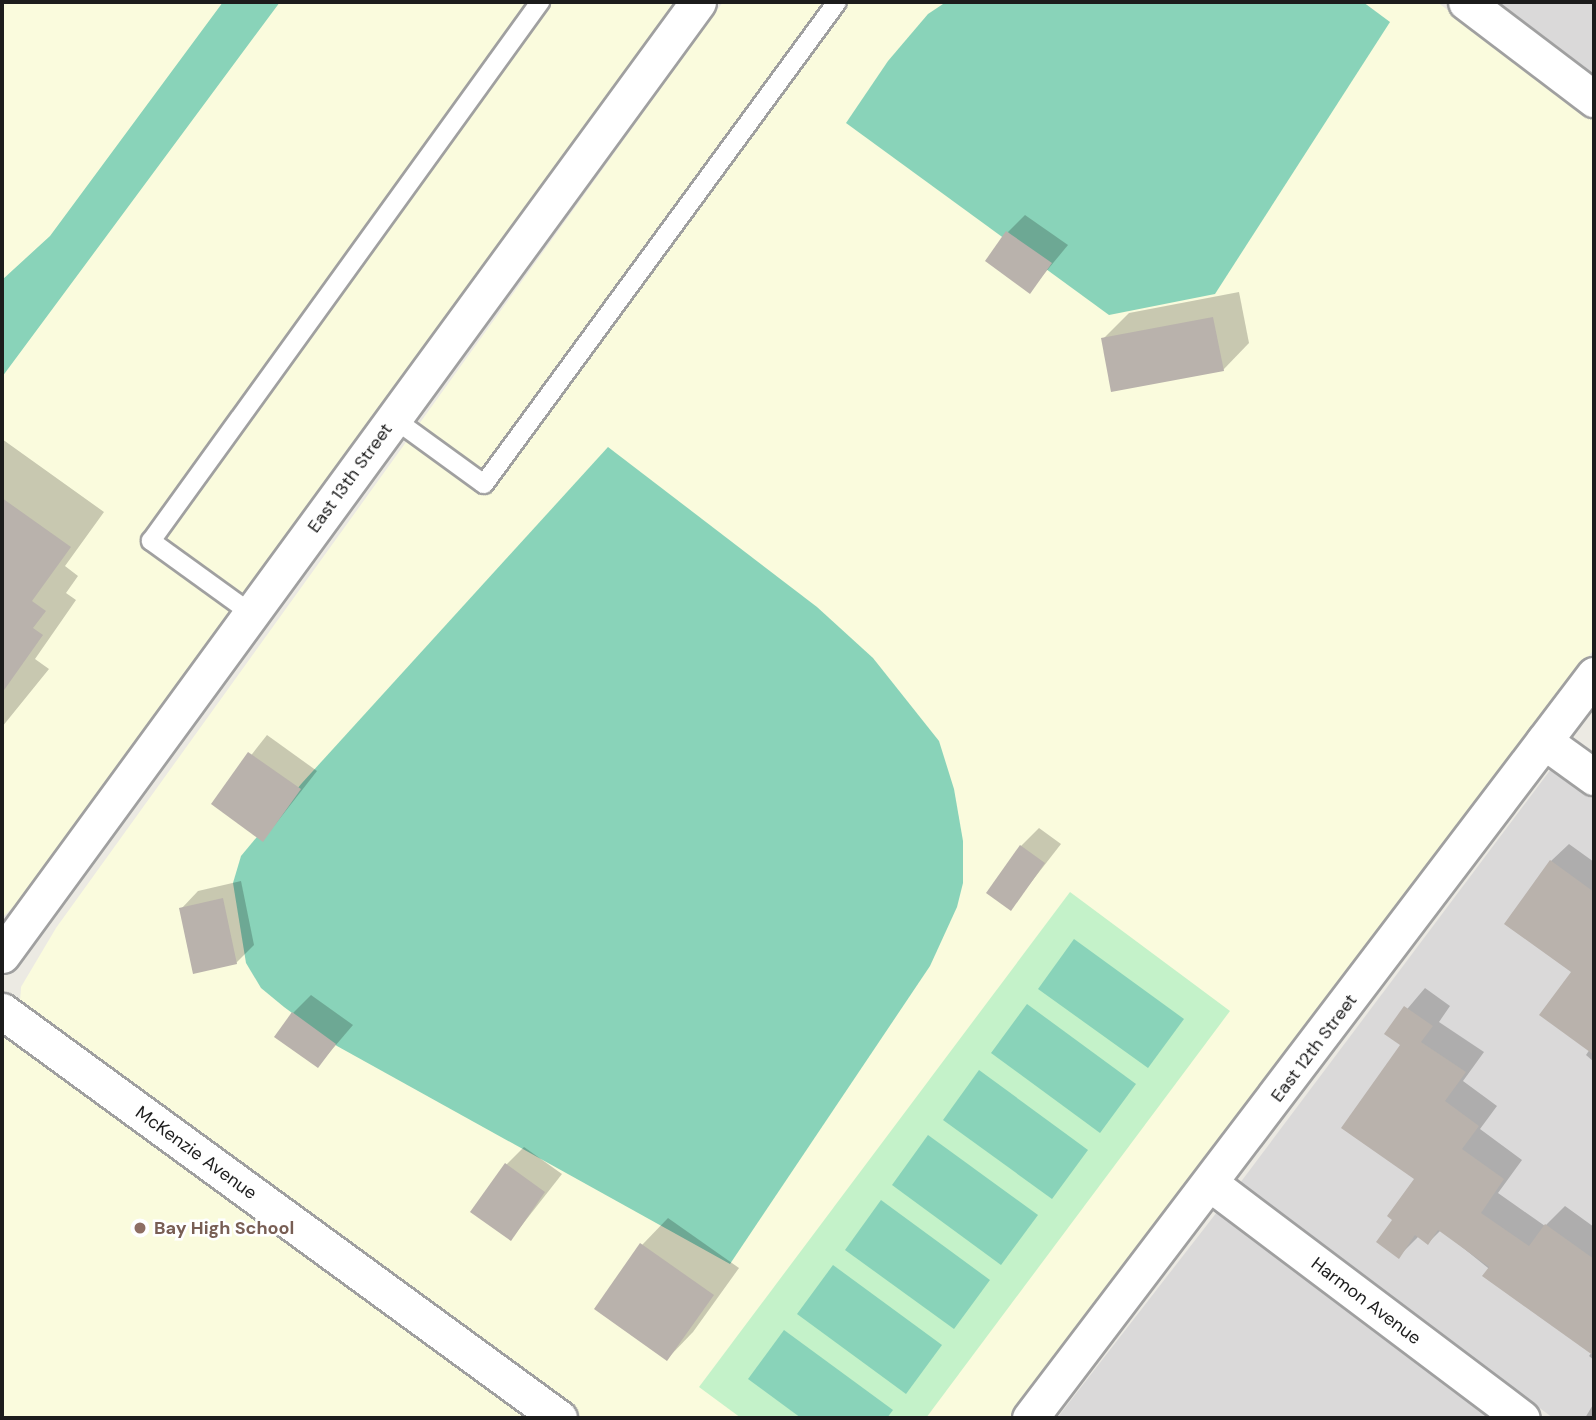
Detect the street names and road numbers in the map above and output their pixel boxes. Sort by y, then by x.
street label: East 13th Street [303,419,397,537]
street label: East 12th Street [1266,990,1362,1106]
street label: McKenzie Avenue [131,1102,261,1204]
street label: Harmon Avenue [1307,1253,1425,1349]

